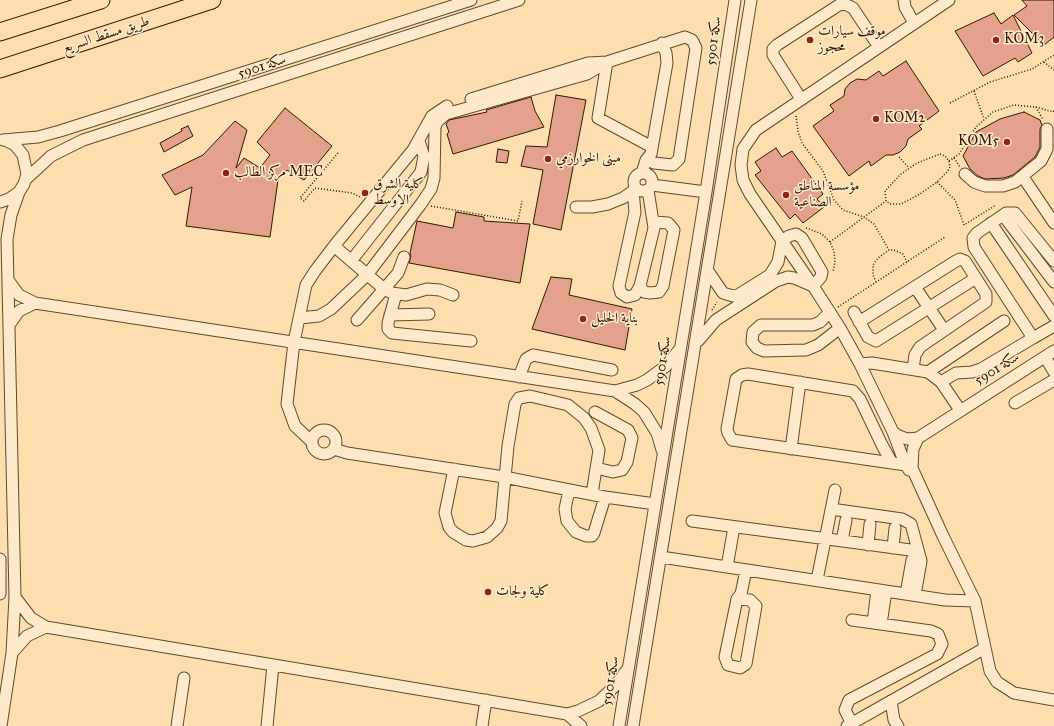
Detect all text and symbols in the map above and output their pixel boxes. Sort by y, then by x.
street label: طريق مسقط السريع [60,13,152,57]
street label: سكة 5901 [703,15,725,67]
place label: موقف سيارات محجوز [818,24,886,56]
place label: KOM3 [1004,32,1044,48]
marker: موقف سيارات محجوز [805,35,815,45]
marker: KOM3 [991,35,1001,45]
street label: سكة 5901 [236,51,288,83]
place label: KOM2 [884,111,925,127]
marker: KOM2 [871,114,881,124]
place label: KOM5 [958,134,999,150]
marker: KOM5 [1002,137,1012,147]
place label: مبنى الخوارزمي [556,151,621,167]
marker: مبنى الخوارزمي [543,154,553,164]
place label: مركز الطالب MEC [234,165,323,181]
marker: مركز الطالب MEC [221,168,231,178]
place label: كلية الشرق الاوسط [373,177,424,210]
place label: مؤسسة المناطق الصناعية [794,179,860,212]
marker: كلية الشرق الاوسط [360,188,370,198]
marker: مؤسسة المناطق الصناعية [781,190,791,200]
place label: بناية الخليل [591,311,638,327]
marker: بناية الخليل [578,314,588,324]
street label: سكة 5901 [651,335,675,387]
street label: سكة 5901 [971,349,1023,389]
place label: كلية ولجات [496,584,549,600]
marker: كلية ولجات [483,587,493,597]
street label: سكة 5901 [599,655,623,707]

